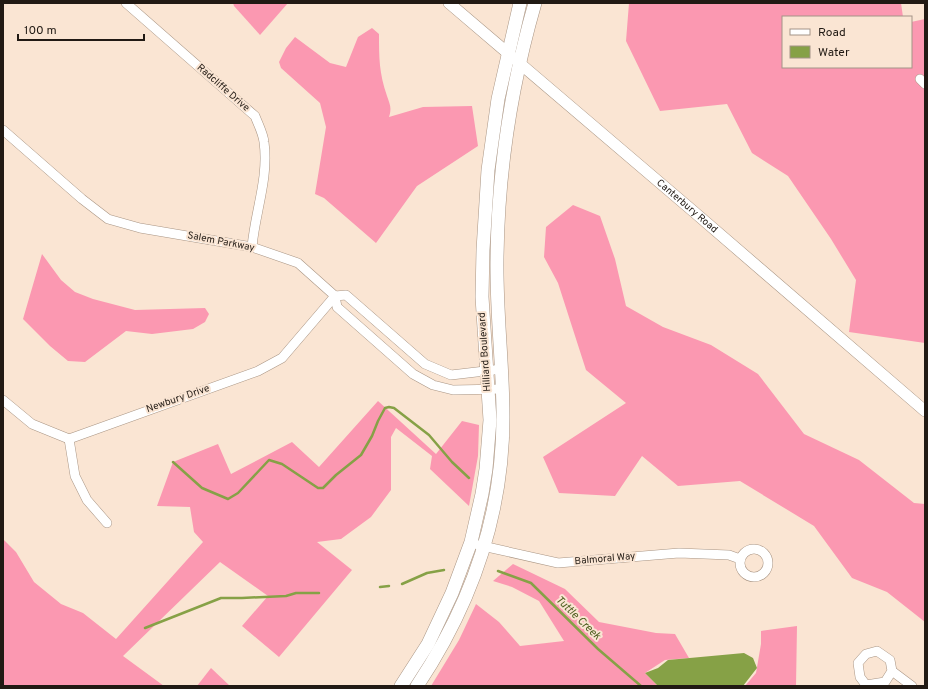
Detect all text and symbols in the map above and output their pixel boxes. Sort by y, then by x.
scale bar [18,16,144,42]
legend [782,16,912,68]
text: 100 m [24,23,57,39]
text: Road [818,25,846,41]
text: Water [818,45,850,61]
street label: Radcliffe Drive [194,61,252,115]
street label: Canterbury Road [654,176,720,236]
street label: Salem Parkway [186,229,256,255]
street label: Hilliard Boulevard [476,312,494,392]
street label: Newbury Drive [145,382,211,416]
street label: Balmoral Way [574,550,636,568]
water label: Tuttle Creek [552,593,604,643]

